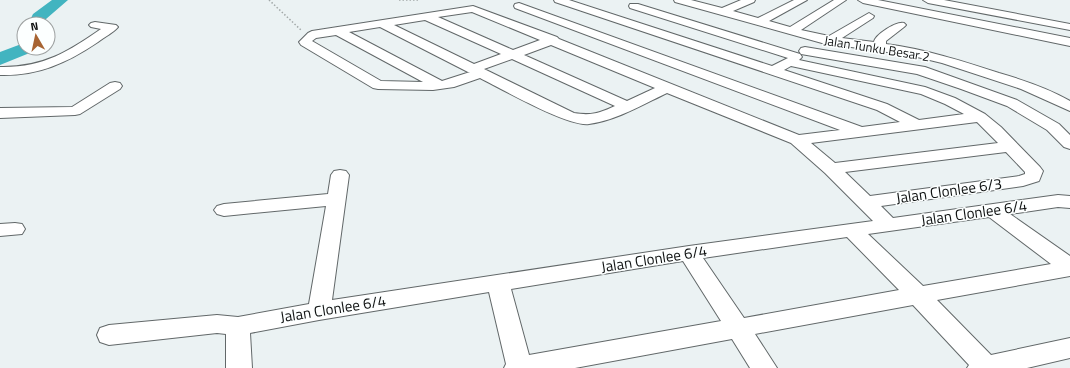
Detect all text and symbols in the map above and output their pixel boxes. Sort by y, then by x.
north arrow [16,16,56,56]
text: N [29,18,39,35]
street label: Jalan Tunku Besar 2 [823,30,931,66]
street label: Jalan Clonlee 6/3 [895,172,1003,209]
street label: Jalan Clonlee 6/4 [920,194,1028,231]
street label: Jalan Clonlee 6/4 [599,239,708,278]
street label: Jalan Clonlee 6/4 [278,289,387,328]

